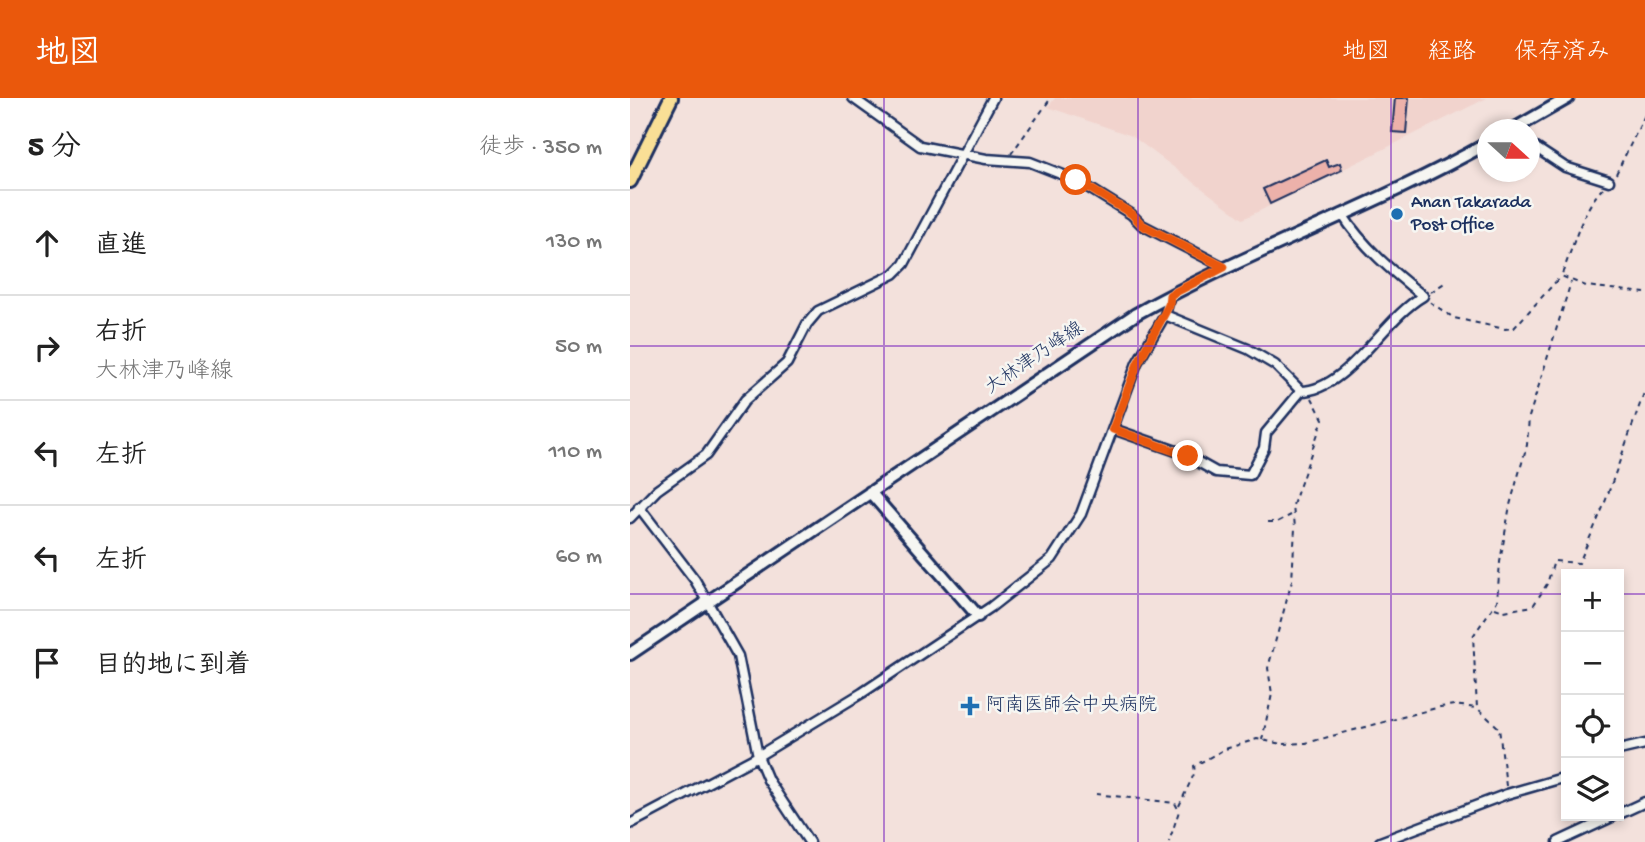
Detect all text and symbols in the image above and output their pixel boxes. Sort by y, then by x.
text: 地図 [35,37,101,75]
text: 地図 [1342,39,1390,68]
text: 経路 [1428,39,1476,68]
text: 保存済み [1514,39,1610,68]
north arrow [1477,119,1540,182]
text: 5 分 [28,132,81,167]
text: 徒歩 · 350 m [479,135,602,162]
route start [1060,164,1091,195]
place label: Anan Takarada Post Office [1410,192,1533,237]
marker: Anan Takarada Post Office [1389,206,1405,222]
icon: ahead [28,224,66,262]
text: 130 m [546,229,602,256]
text: 直進 [95,232,147,263]
street label: 大林津乃峰線 [981,317,1089,400]
text: 右折 [95,319,147,350]
icon: right [28,329,66,367]
text: 50 m [555,334,602,361]
text: 大林津乃峰線 [95,359,233,386]
icon: left [28,434,66,472]
text: 110 m [549,439,602,466]
route end [1172,440,1203,471]
text: 左折 [95,442,147,473]
icon: left [28,539,66,577]
text: 60 m [556,544,602,571]
text: 左折 [95,547,147,578]
map controls [1561,569,1624,821]
button: + [1561,569,1624,632]
button: − [1561,632,1624,695]
icon: arrive [28,644,66,682]
text: 目的地に到着 [95,652,251,683]
place label: 阿南医師会中央病院 [986,694,1157,718]
button: locate [1561,695,1624,758]
marker: 阿南医師会中央病院 [960,696,980,716]
button: layers [1561,758,1624,821]

